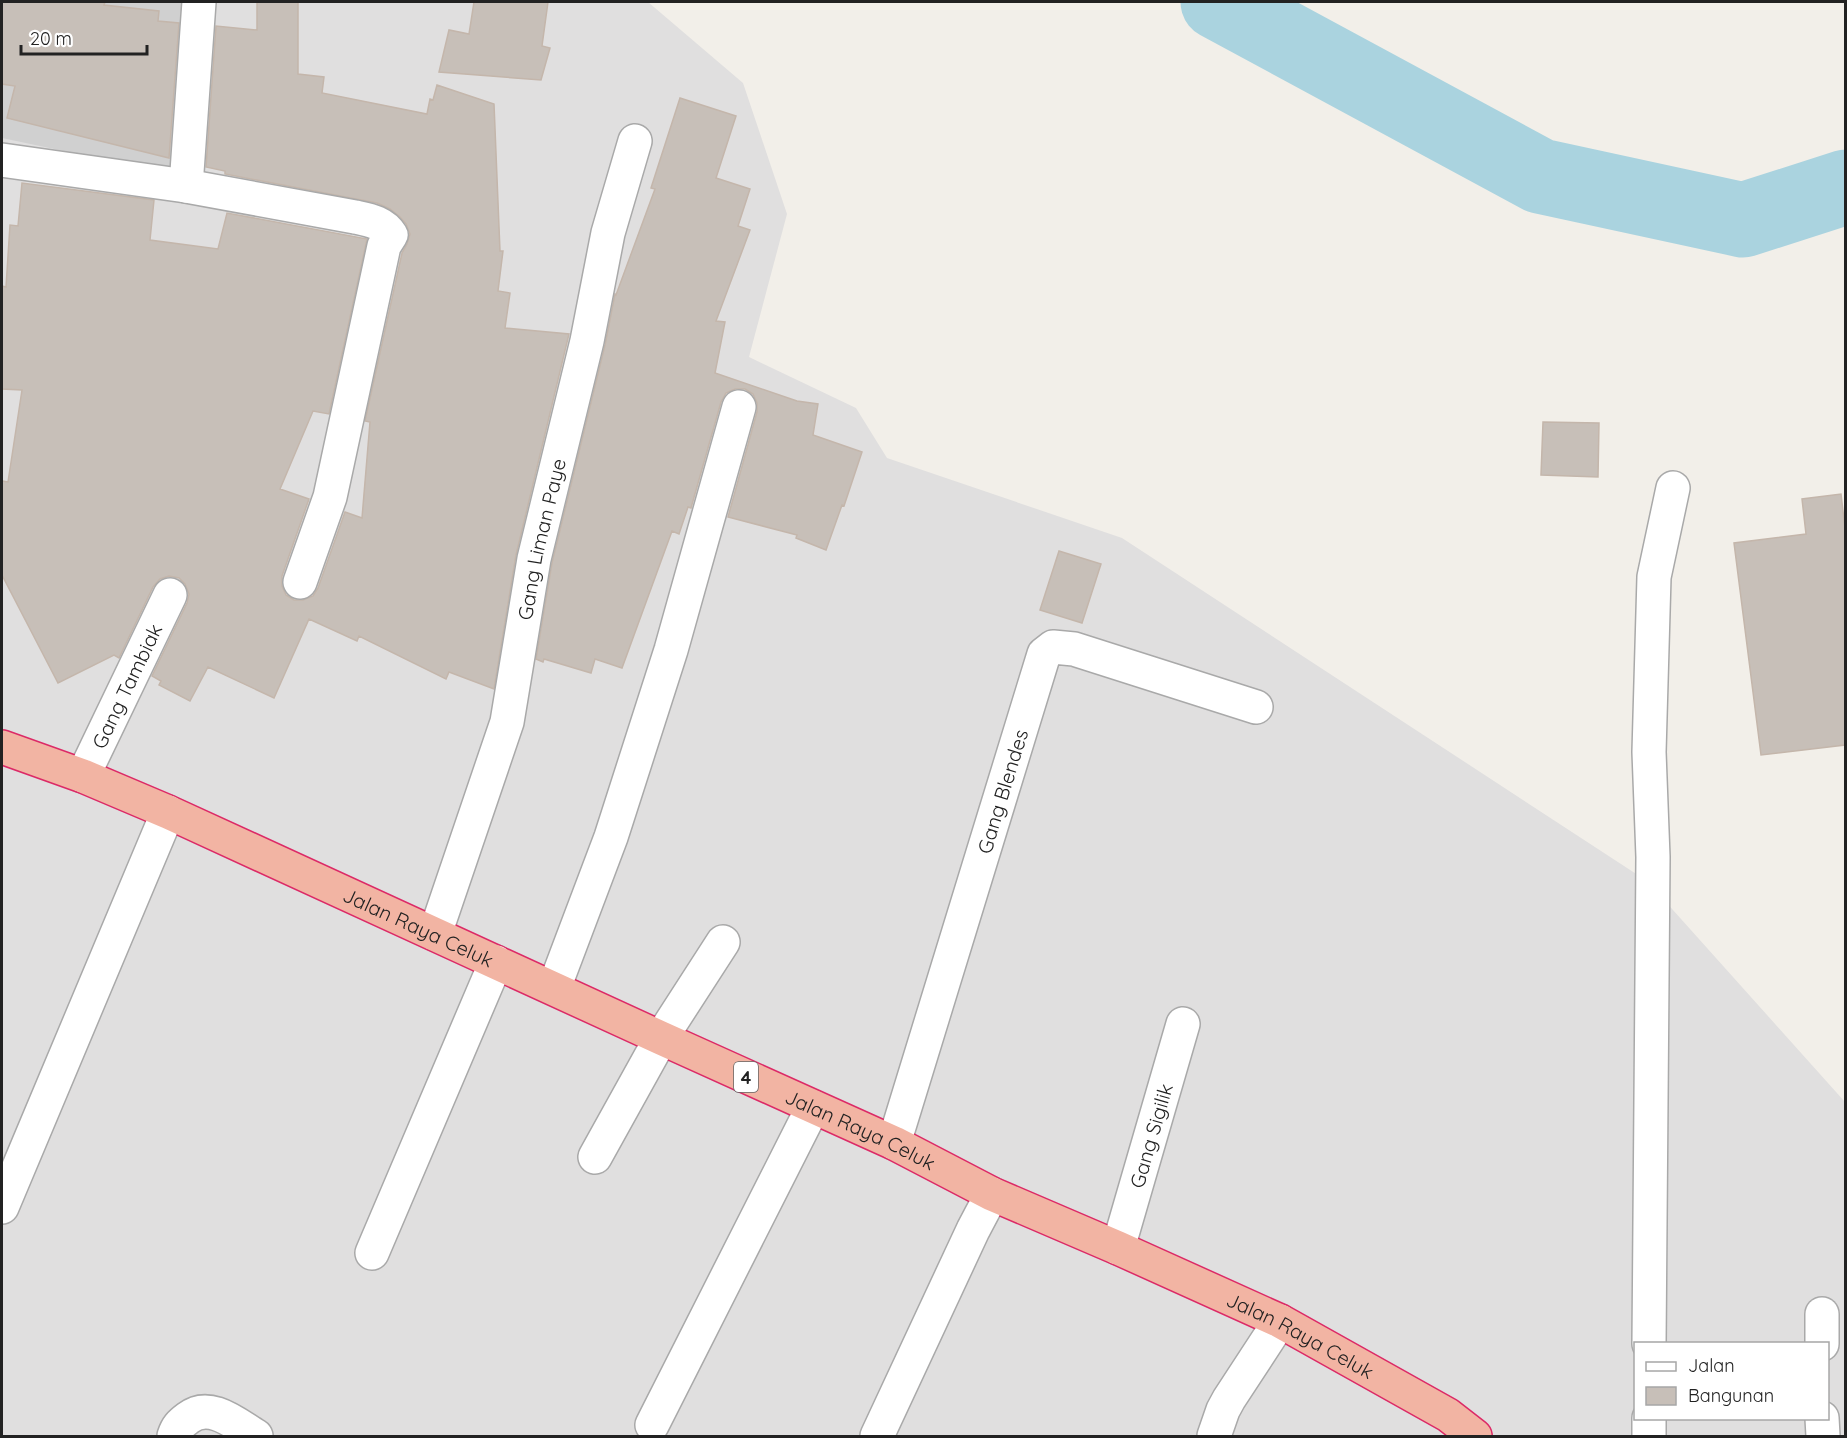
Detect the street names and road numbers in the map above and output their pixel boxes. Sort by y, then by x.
street label: Gang Liman Paye [512,456,571,622]
street label: Gang Tambiak [86,619,167,752]
street label: Gang Blendes [971,726,1033,856]
street label: Jalan Raya Celuk [339,882,498,972]
road number: 4 [734,1062,758,1092]
street label: Gang Sigilik [1124,1080,1178,1191]
street label: Jalan Raya Celuk [782,1083,940,1175]
street label: Jalan Raya Celuk [1223,1286,1379,1384]

